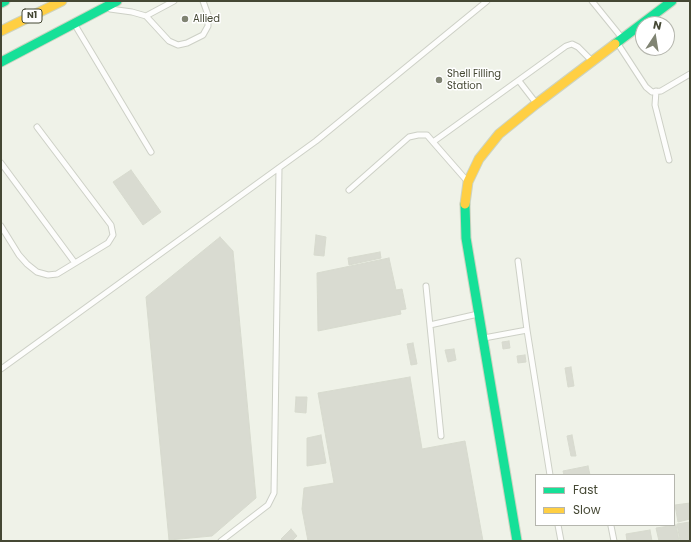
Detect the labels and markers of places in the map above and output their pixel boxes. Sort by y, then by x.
place label: Allied [193,13,220,25]
marker: Allied [180,14,190,24]
place label: Shell Filling Station [447,68,501,92]
marker: Shell Filling Station [434,75,444,85]

